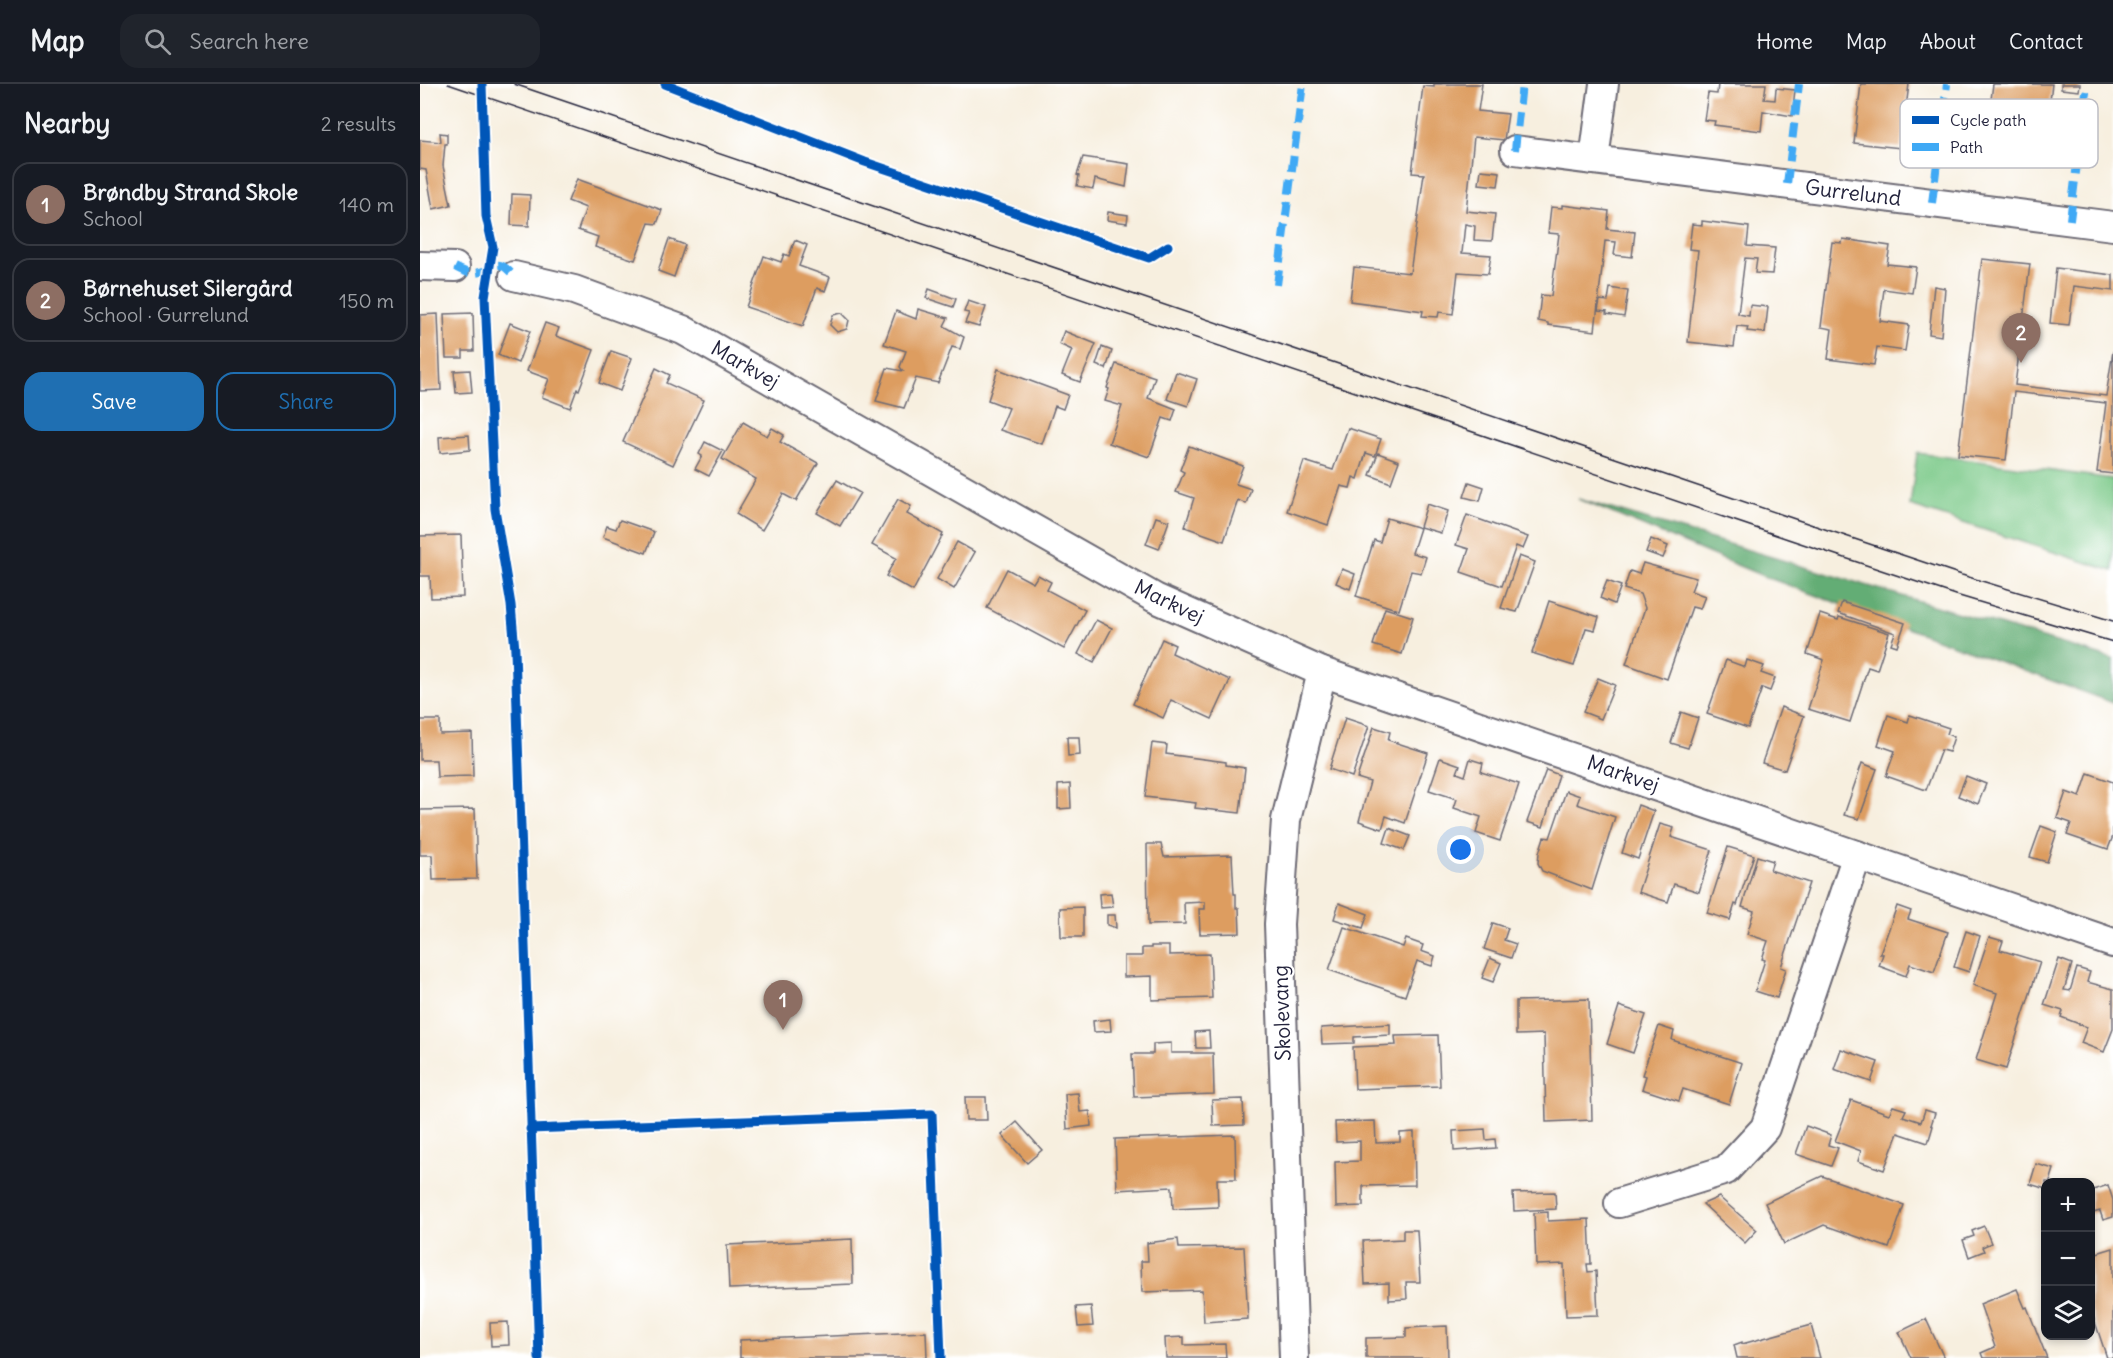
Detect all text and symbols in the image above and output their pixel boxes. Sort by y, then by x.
search box [120,14,540,68]
text: Map [30,23,84,59]
icon: search [141,25,174,58]
text: Search here [189,27,309,55]
text: Home [1756,28,1813,55]
text: Map [1846,28,1887,55]
text: About [1920,28,1976,55]
text: Contact [2009,28,2083,55]
legend [1900,99,2098,168]
text: Nearby [24,107,110,140]
text: Cycle path [1950,110,2026,130]
text: 2 results [321,111,396,136]
text: Path [1950,137,1983,157]
street label: Gurrelund [1803,173,1903,212]
text: Brøndby Strand Skole [83,178,298,206]
text: 1 [42,192,49,217]
text: 140 m [339,192,394,217]
text: School [83,206,143,231]
text: Børnehuset Silergård [83,274,293,302]
text: 2 [40,288,51,313]
text: 150 m [339,288,394,313]
text: School · Gurrelund [83,302,249,327]
pin: 2 [2002,314,2040,363]
street label: Markvej [706,334,784,395]
button: Save [24,372,204,431]
button: Share [216,372,396,431]
street label: Markvej [1130,573,1209,630]
street label: Markvej [1584,749,1663,798]
your location [1446,835,1475,864]
street label: Skolevang [1266,965,1297,1061]
pin: 1 [764,980,802,1030]
map controls [2041,1178,2095,1340]
button: + [2041,1178,2095,1232]
button: − [2041,1232,2095,1286]
button: layers [2041,1286,2095,1340]

